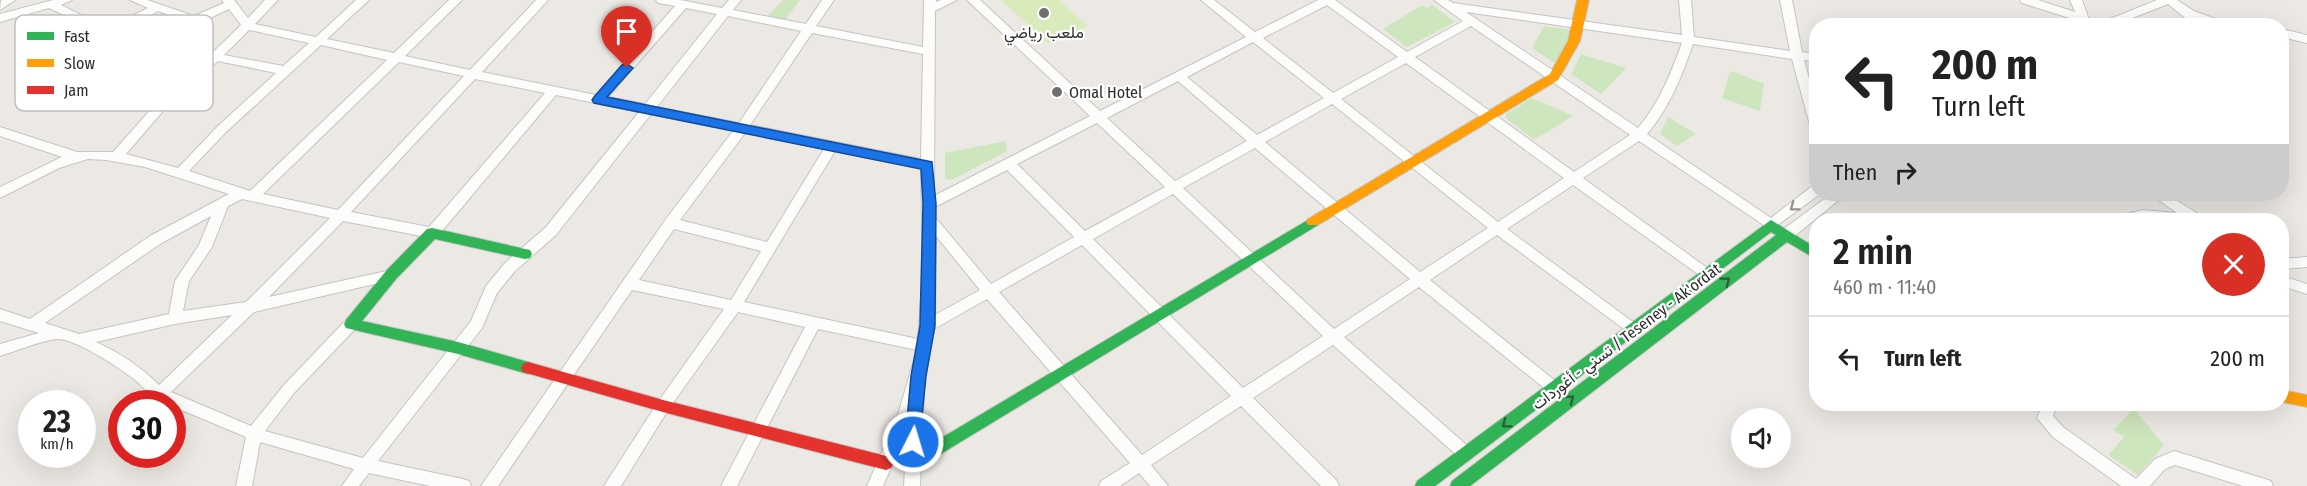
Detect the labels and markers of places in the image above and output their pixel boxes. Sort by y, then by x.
pin [601,6,652,68]
marker: ملعب رياضي [1037,6,1051,20]
place label: ملعب رياضي [1004,23,1084,46]
place label: Omal Hotel [1069,83,1142,102]
marker: Omal Hotel [1050,85,1064,99]

